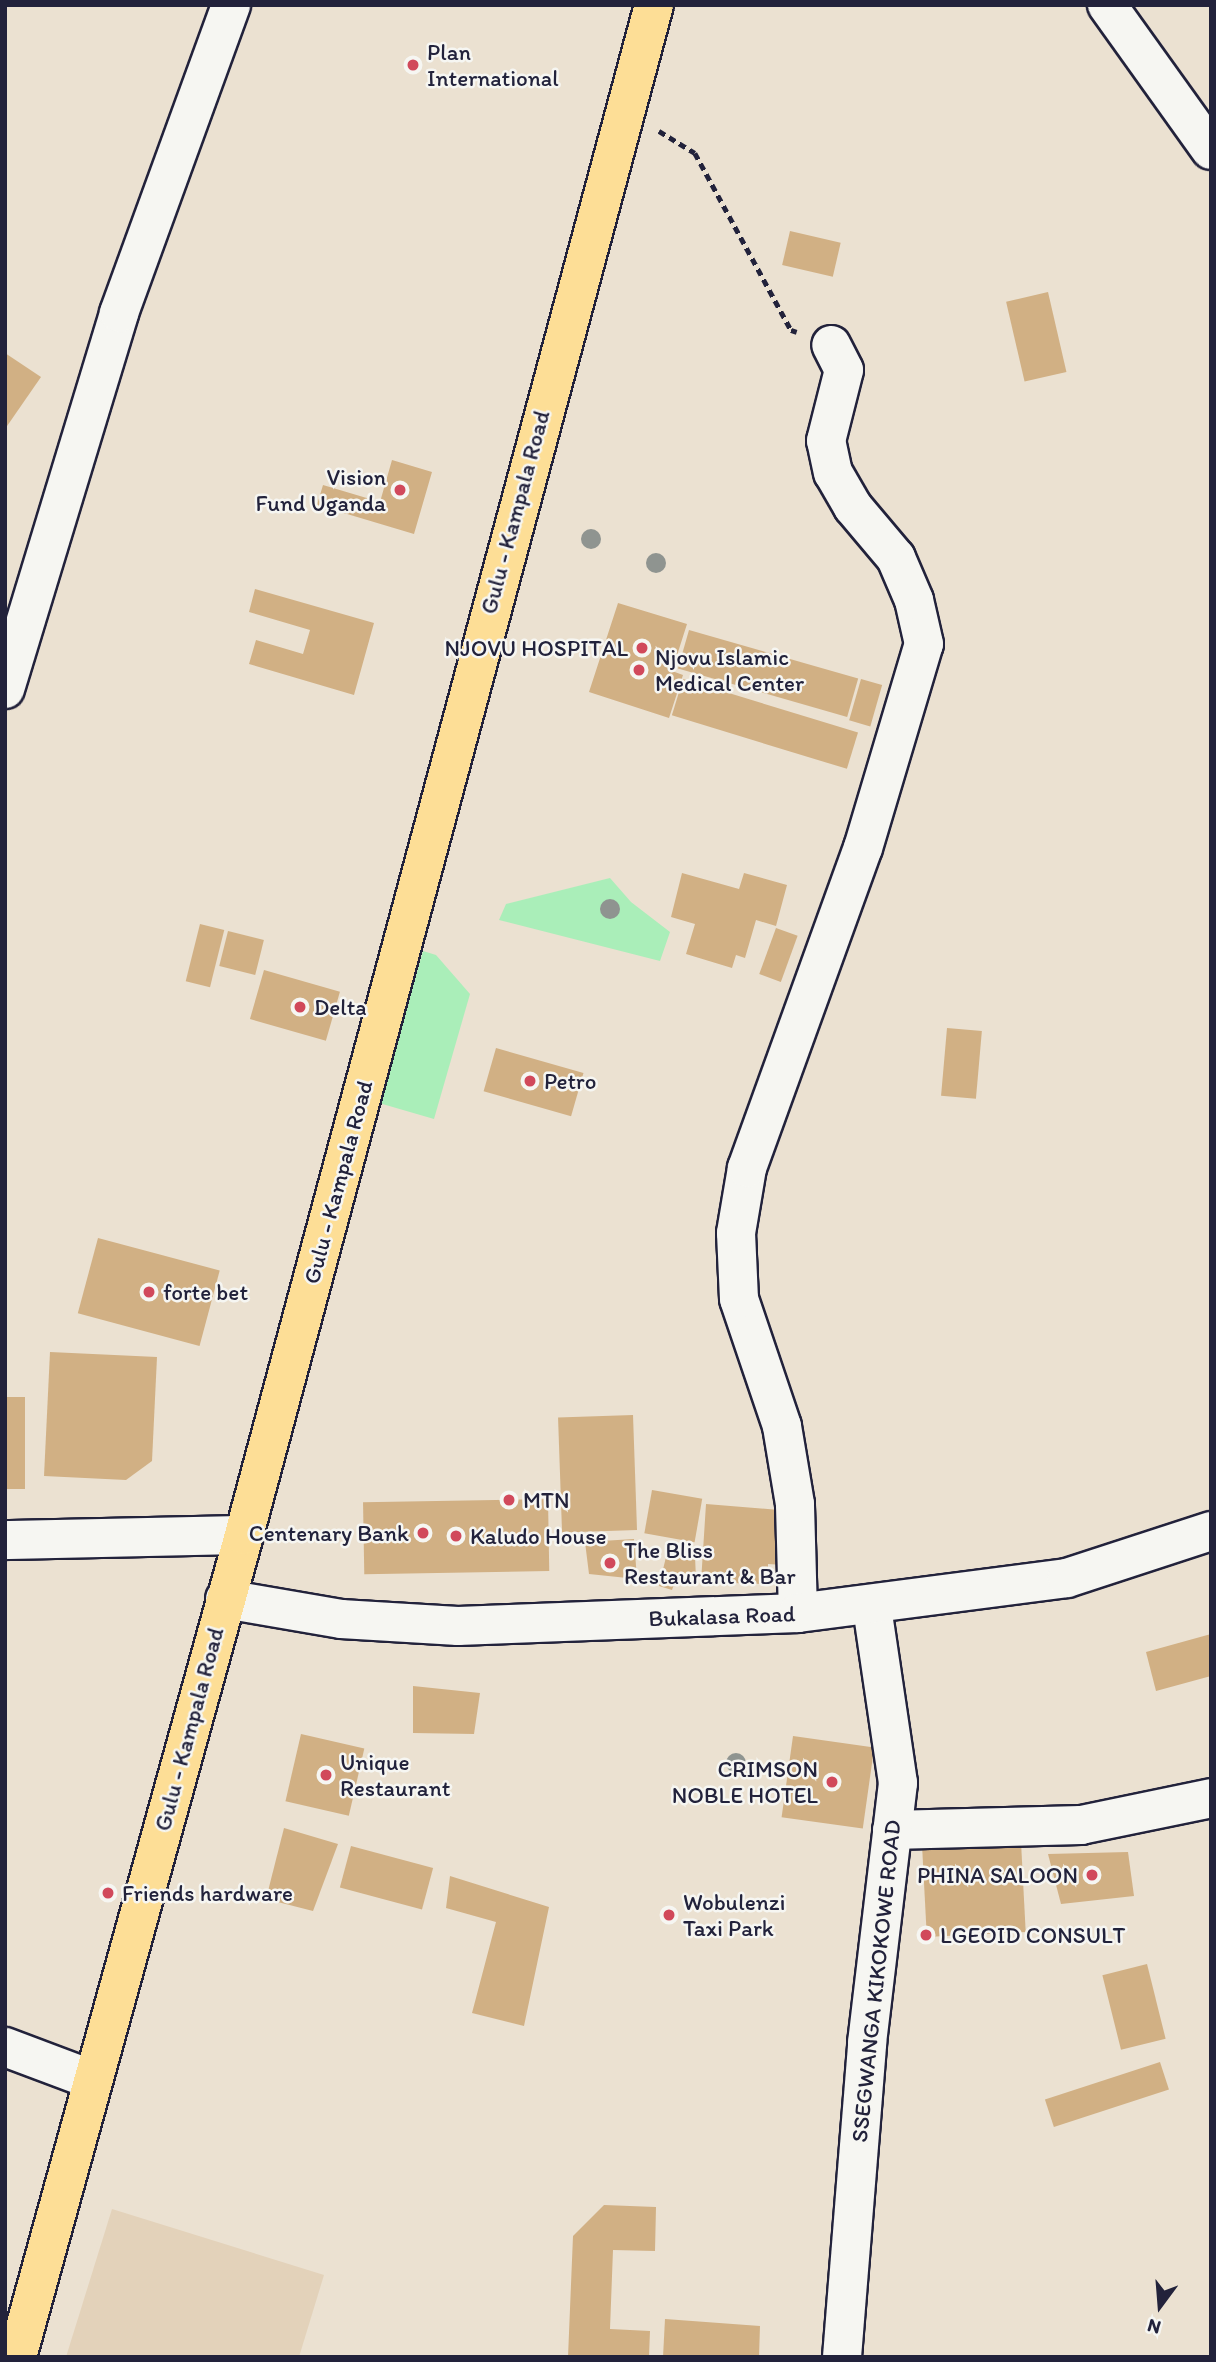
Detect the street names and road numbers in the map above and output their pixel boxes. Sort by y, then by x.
street label: Gulu - Kampala Road [475,407,555,617]
street label: Gulu - Kampala Road [298,1077,378,1287]
street label: Bukalasa Road [648,1600,796,1632]
street label: Gulu - Kampala Road [149,1624,229,1834]
street label: SSEGWANGA KIKOKOWE ROAD [845,1819,907,2143]

